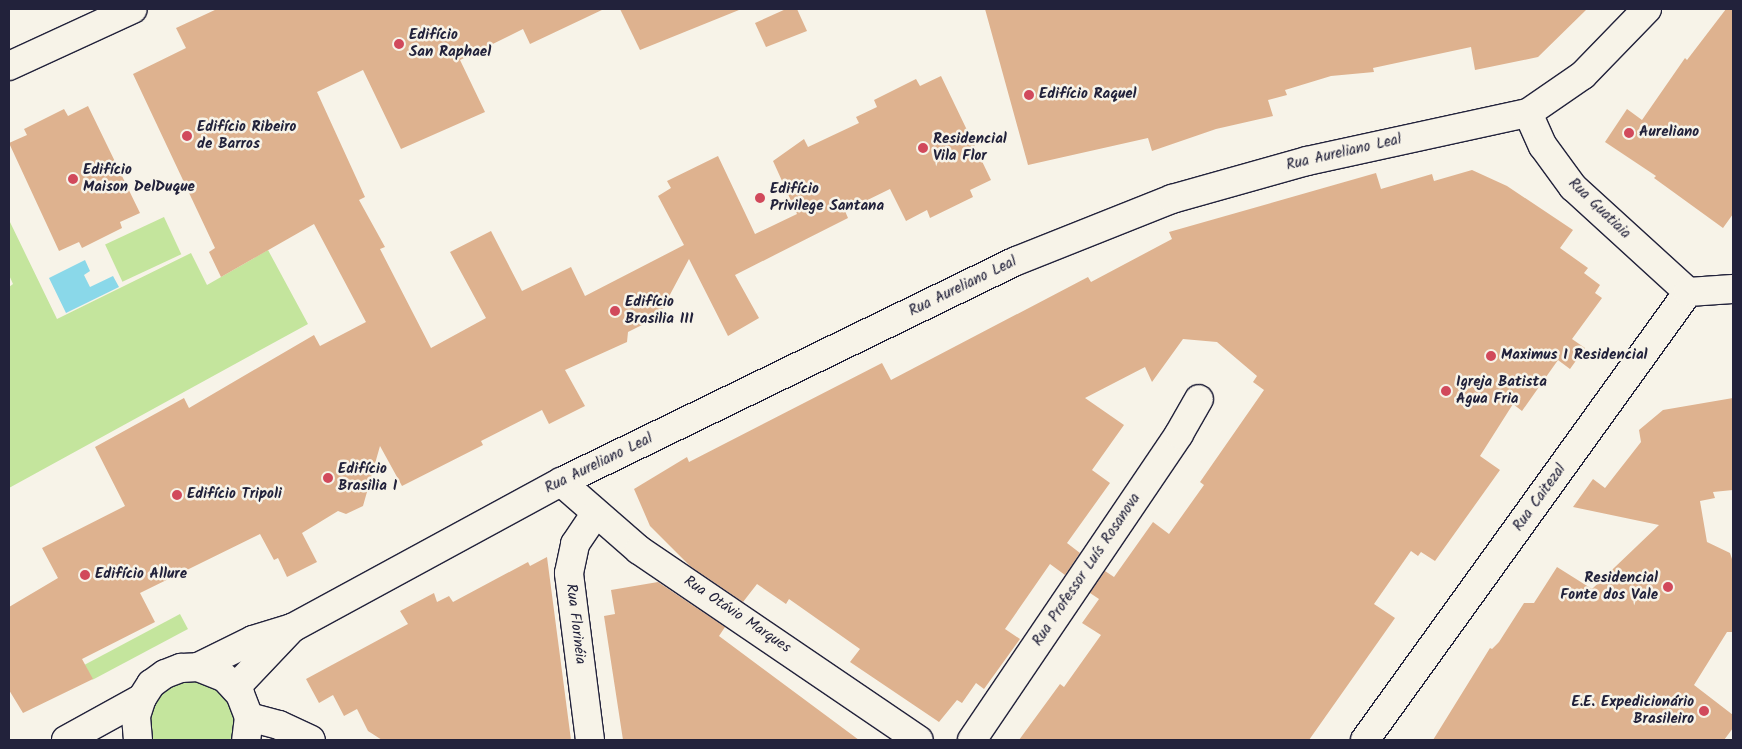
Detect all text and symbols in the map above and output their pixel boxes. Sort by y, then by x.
place label: Edifício San Raphael [409,26,491,61]
marker: Edifício San Raphael [393,38,405,50]
place label: Edifício Raquel [1039,86,1137,104]
marker: Edifício Raquel [1023,89,1035,101]
place label: Edifício Ribeiro de Barros [197,118,296,153]
place label: Aureliano [1639,124,1699,142]
marker: Aureliano [1623,127,1635,139]
marker: Edifício Ribeiro de Barros [181,130,193,142]
place label: Residencial Vila Flor [933,130,1007,165]
street label: Rua Aureliano Leal [1285,131,1403,175]
marker: Residencial Vila Flor [917,142,929,154]
place label: Edifício Maison DelDuque [83,161,195,196]
marker: Edifício Maison DelDuque [67,173,79,185]
street label: Rua Guatiaia [1564,175,1634,243]
place label: Edifício Privilege Santana [770,180,884,215]
marker: Edifício Privilege Santana [754,192,766,204]
street label: Rua Aureliano Leal [906,253,1020,321]
place label: Edifício Brasilia III [625,293,694,328]
marker: Edifício Brasilia III [609,305,621,317]
place label: Maximus I Residencial [1501,347,1648,365]
marker: Maximus I Residencial [1485,350,1497,362]
place label: Igreja Batista Agua Fria [1456,373,1547,408]
marker: Igreja Batista Agua Fria [1440,385,1452,397]
street label: Rua Aureliano Leal [542,430,656,498]
place label: Edifício Brasilia I [338,460,397,495]
street label: Rua Caitezal [1510,461,1570,535]
marker: Edifício Brasilia I [322,472,334,484]
place label: Edifício Tripoli [187,486,282,504]
marker: Edifício Tripoli [171,489,183,501]
street label: Rua Professor Luís Rosanova [1029,490,1145,650]
place label: Edifício Allure [95,566,187,584]
marker: Edifício Allure [79,569,91,581]
place label: Residencial Fonte dos Vale [1560,569,1658,604]
street label: Rua Otávio Marques [680,573,794,657]
marker: Residencial Fonte dos Vale [1662,581,1674,593]
street label: Rua Florinéia [561,583,589,665]
place label: E.E. Expedicionário Brasileiro [1572,693,1694,728]
marker: E.E. Expedicionário Brasileiro [1698,705,1710,717]

